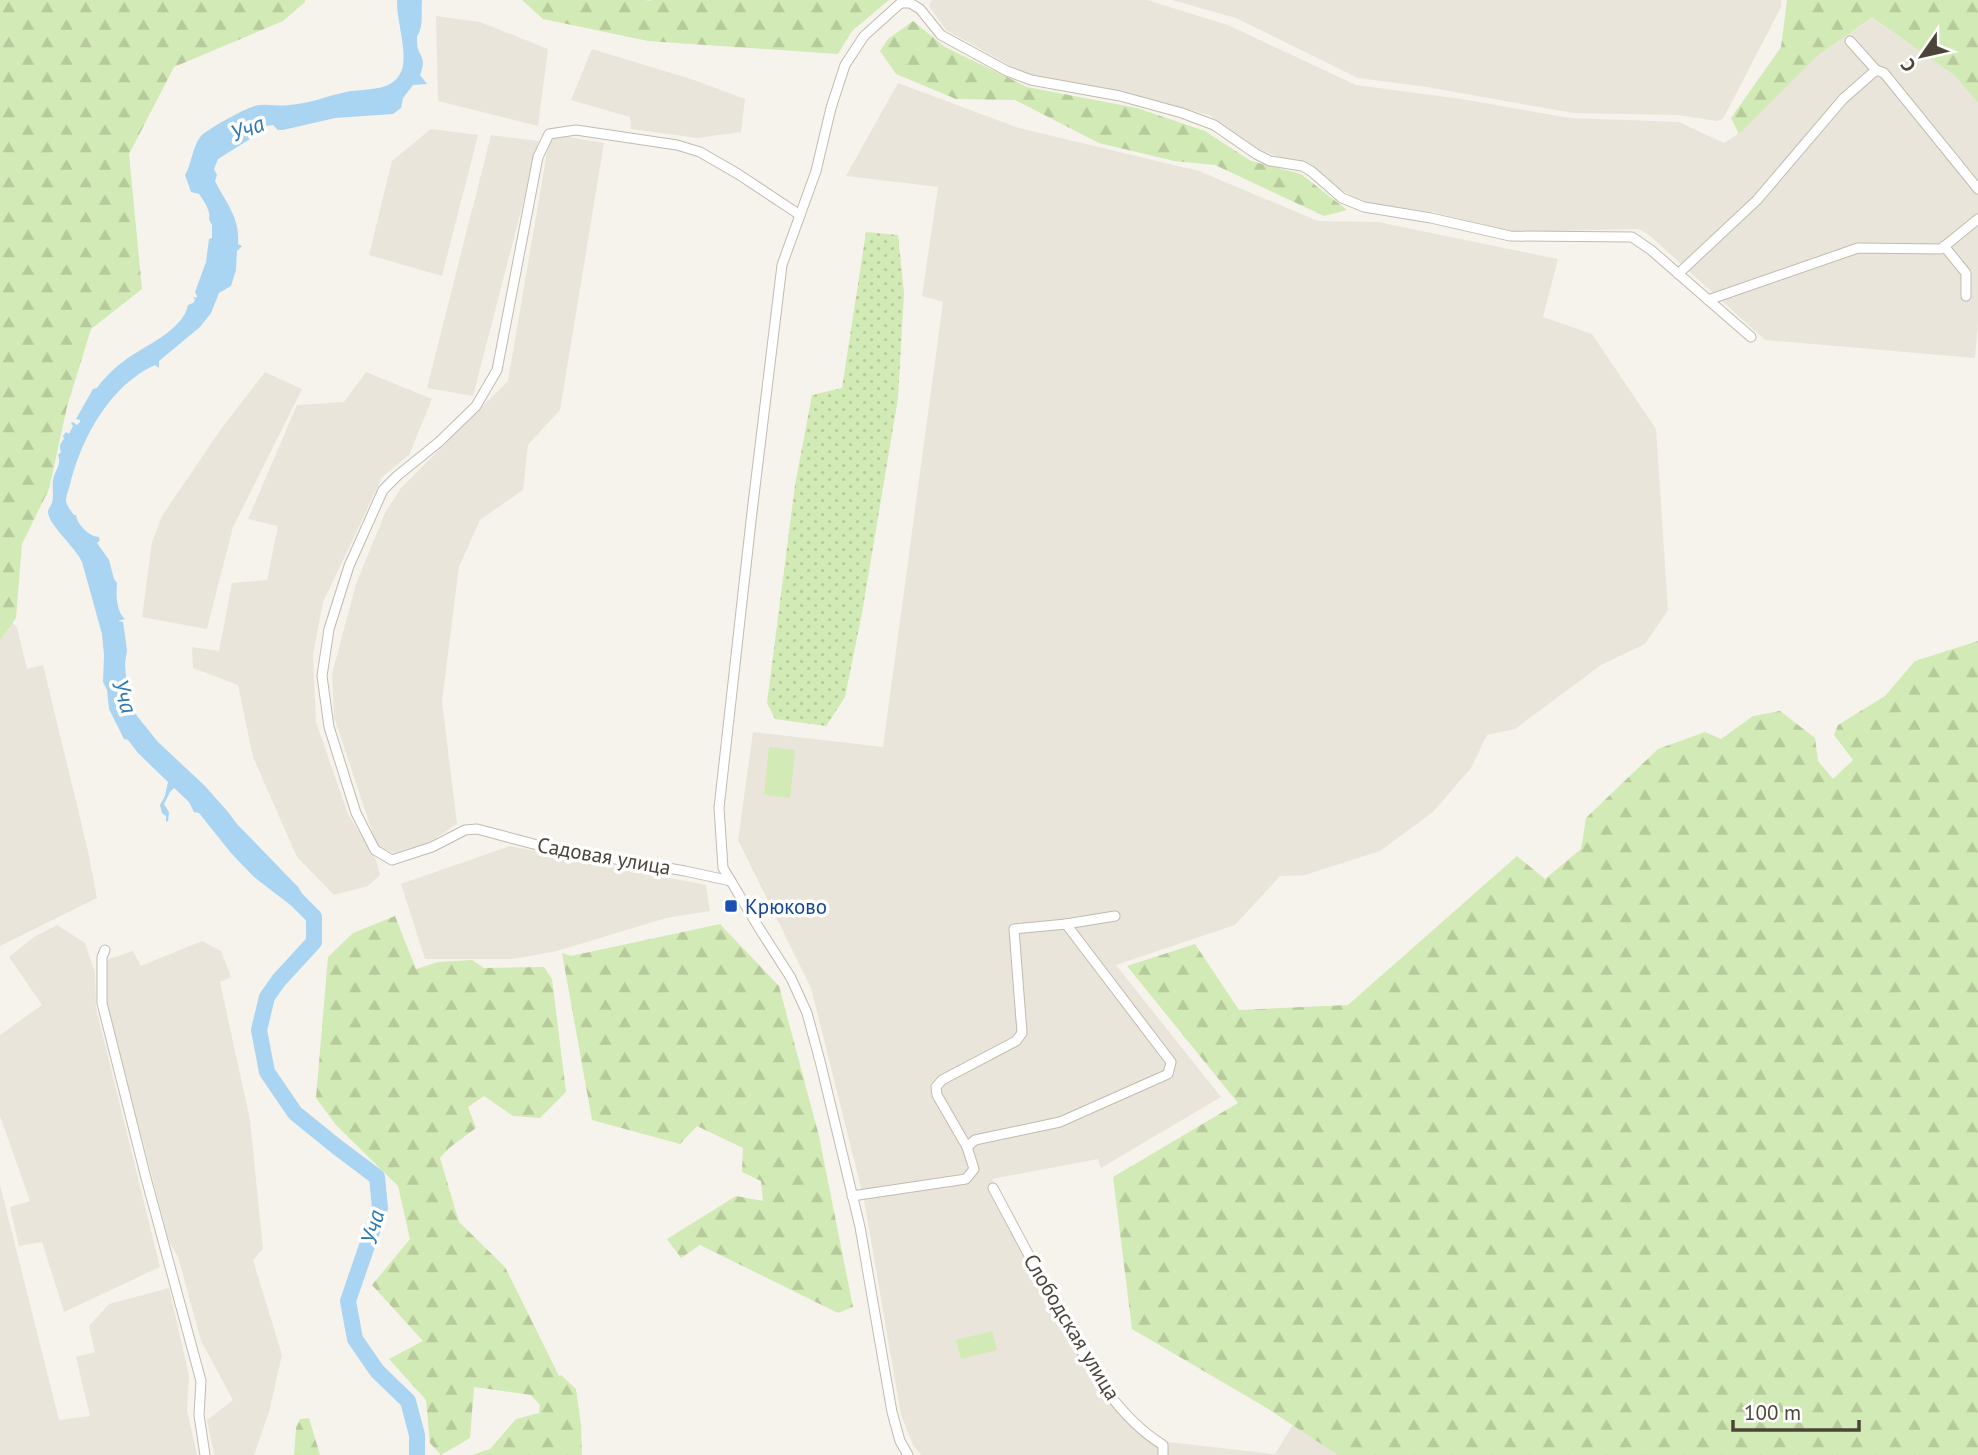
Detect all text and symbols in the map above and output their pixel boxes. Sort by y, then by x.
north arrow [1887,21,1957,91]
text: С [1895,54,1921,77]
water label: Уча [226,108,268,148]
water label: Уча [106,675,144,717]
street label: Садовая улица [535,831,673,881]
place label: Крюково [745,893,827,920]
marker: Крюково [723,898,739,914]
water label: Уча [354,1207,390,1247]
street label: Слободская улица [1018,1249,1126,1405]
scale bar [1733,1388,1859,1432]
text: 100 m [1744,1399,1801,1426]

